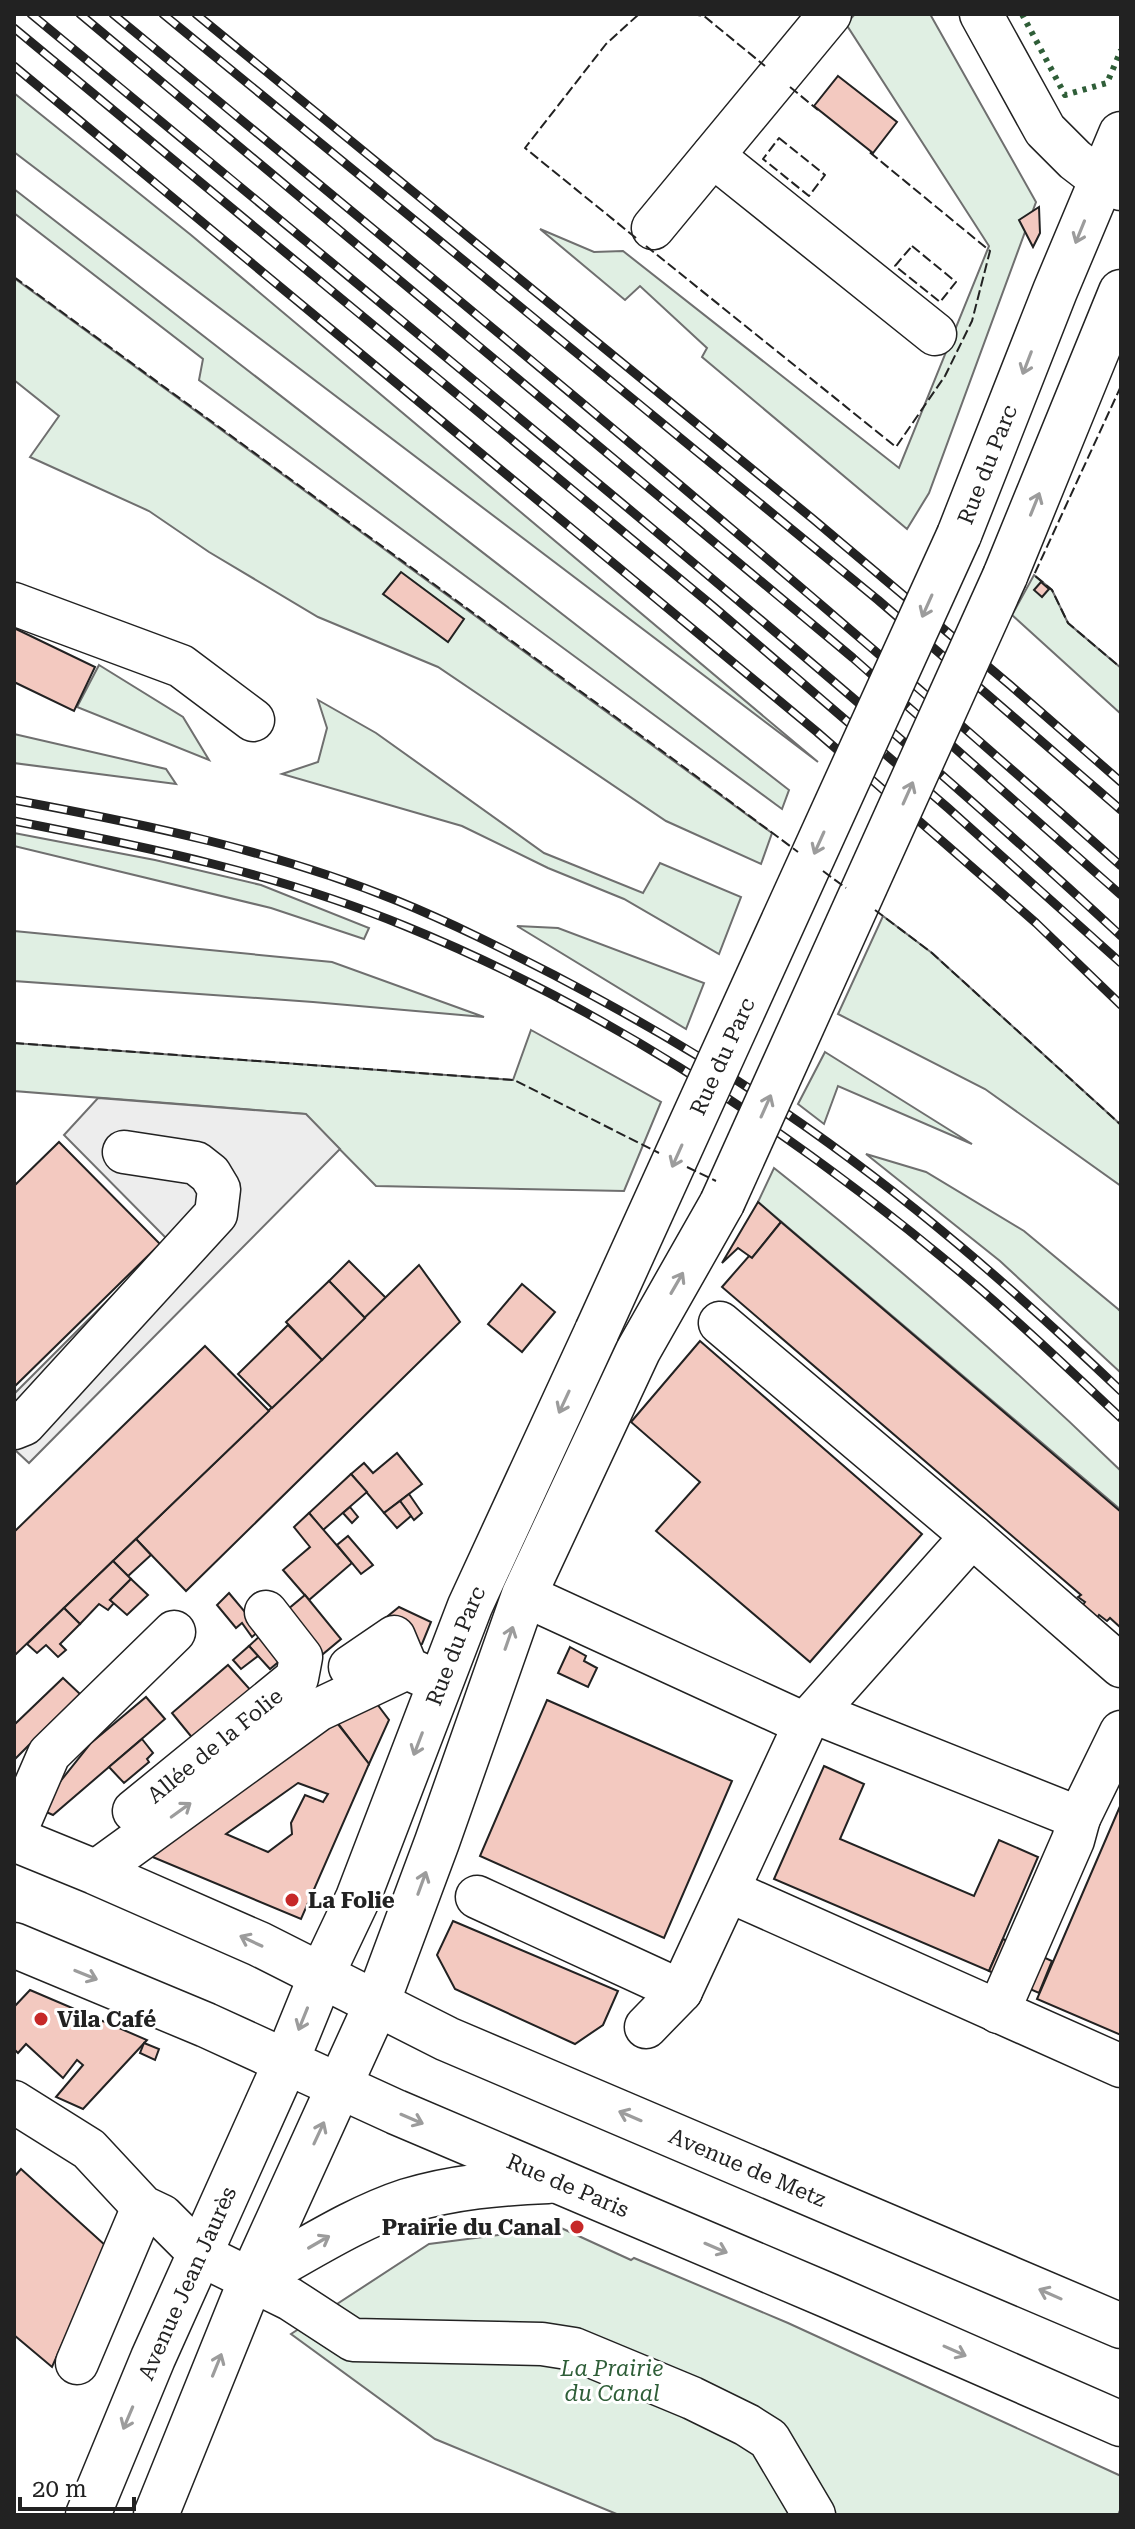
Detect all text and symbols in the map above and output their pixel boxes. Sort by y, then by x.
one-way arrow [1071,219,1086,244]
one-way arrow [1019,350,1033,375]
street label: Rue du Parc [952,401,1022,528]
one-way arrow [1028,492,1043,517]
one-way arrow [919,594,934,618]
one-way arrow [901,781,916,806]
one-way arrow [811,830,826,854]
street label: Rue du Parc [684,993,760,1119]
one-way arrow [759,1095,774,1119]
one-way arrow [669,1144,684,1168]
one-way arrow [669,1272,685,1296]
one-way arrow [556,1389,571,1414]
street label: Rue du Parc [421,1582,490,1709]
one-way arrow [502,1626,517,1651]
street label: Allée de la Folie [142,1683,287,1808]
one-way arrow [410,1731,424,1756]
one-way arrow [170,1802,191,1819]
one-way arrow [416,1871,430,1896]
place label: La Folie [308,1888,395,1913]
marker: La Folie [283,1891,301,1909]
one-way arrow [240,1933,264,1948]
one-way arrow [73,1969,98,1983]
one-way arrow [295,2006,310,2031]
place label: Vila Café [57,2007,156,2032]
marker: Vila Café [32,2010,50,2028]
one-way arrow [618,2108,643,2123]
one-way arrow [399,2112,424,2127]
one-way arrow [312,2121,327,2145]
street label: Avenue de Metz [666,2123,830,2211]
street label: Rue de Paris [503,2148,633,2222]
street label: Avenue Jean Jaurès [133,2183,241,2384]
place label: Prairie du Canal [382,2215,561,2240]
marker: Prairie du Canal [568,2218,586,2236]
one-way arrow [307,2234,331,2249]
one-way arrow [703,2242,728,2257]
one-way arrow [1038,2286,1063,2301]
one-way arrow [942,2345,967,2360]
one-way arrow [211,2353,225,2378]
park label: La Prairie du Canal [560,2356,663,2406]
one-way arrow [120,2405,135,2430]
scale bar [20,2461,134,2511]
text: 20 m [32,2475,87,2503]

